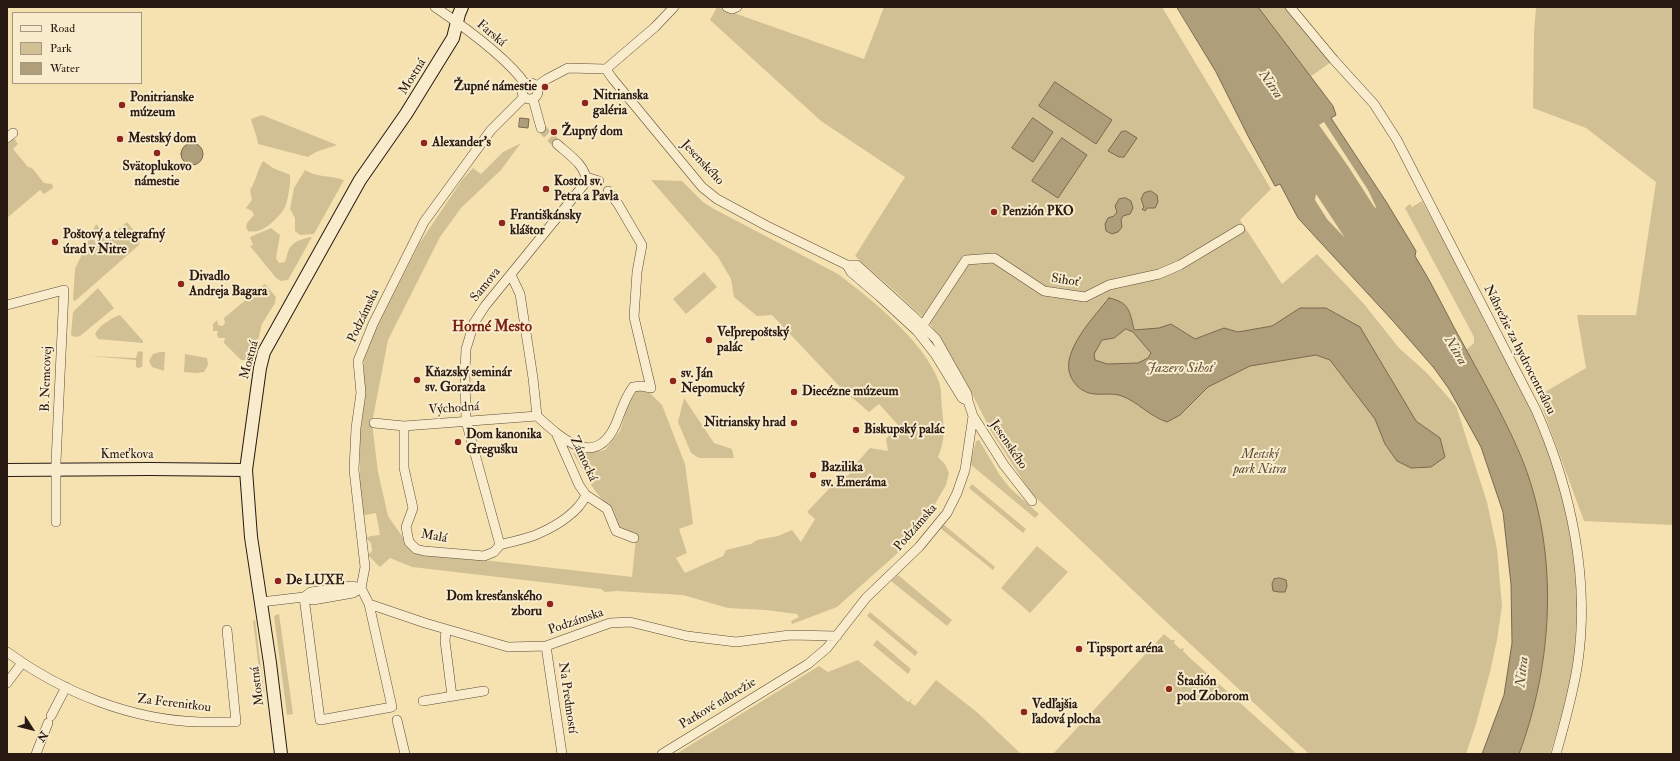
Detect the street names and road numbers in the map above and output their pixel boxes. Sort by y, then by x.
street label: Farská [473,17,509,51]
street label: Mostná [396,56,430,98]
street label: Jesenského [677,137,727,189]
street label: Samova [467,265,505,305]
street label: Sihoť [1050,271,1080,291]
street label: Nábrežie za hydrocentrálou [1480,283,1558,417]
street label: Podzámska [345,287,383,345]
street label: Mostná [237,339,263,381]
street label: B. Nemcovej [38,346,56,412]
street label: Východná [428,399,480,419]
street label: Jesenského [986,417,1030,473]
street label: Zámocká [566,434,600,484]
street label: Kmeťkova [101,447,153,463]
street label: Podzámska [891,501,941,555]
street label: Malá [420,527,448,547]
street label: Podzámska [546,605,606,639]
street label: Na Predmostí [554,661,580,735]
street label: Mostná [248,666,268,706]
street label: Parkové nábrežie [677,675,759,733]
street label: Za Ferenitkou [136,692,212,716]

